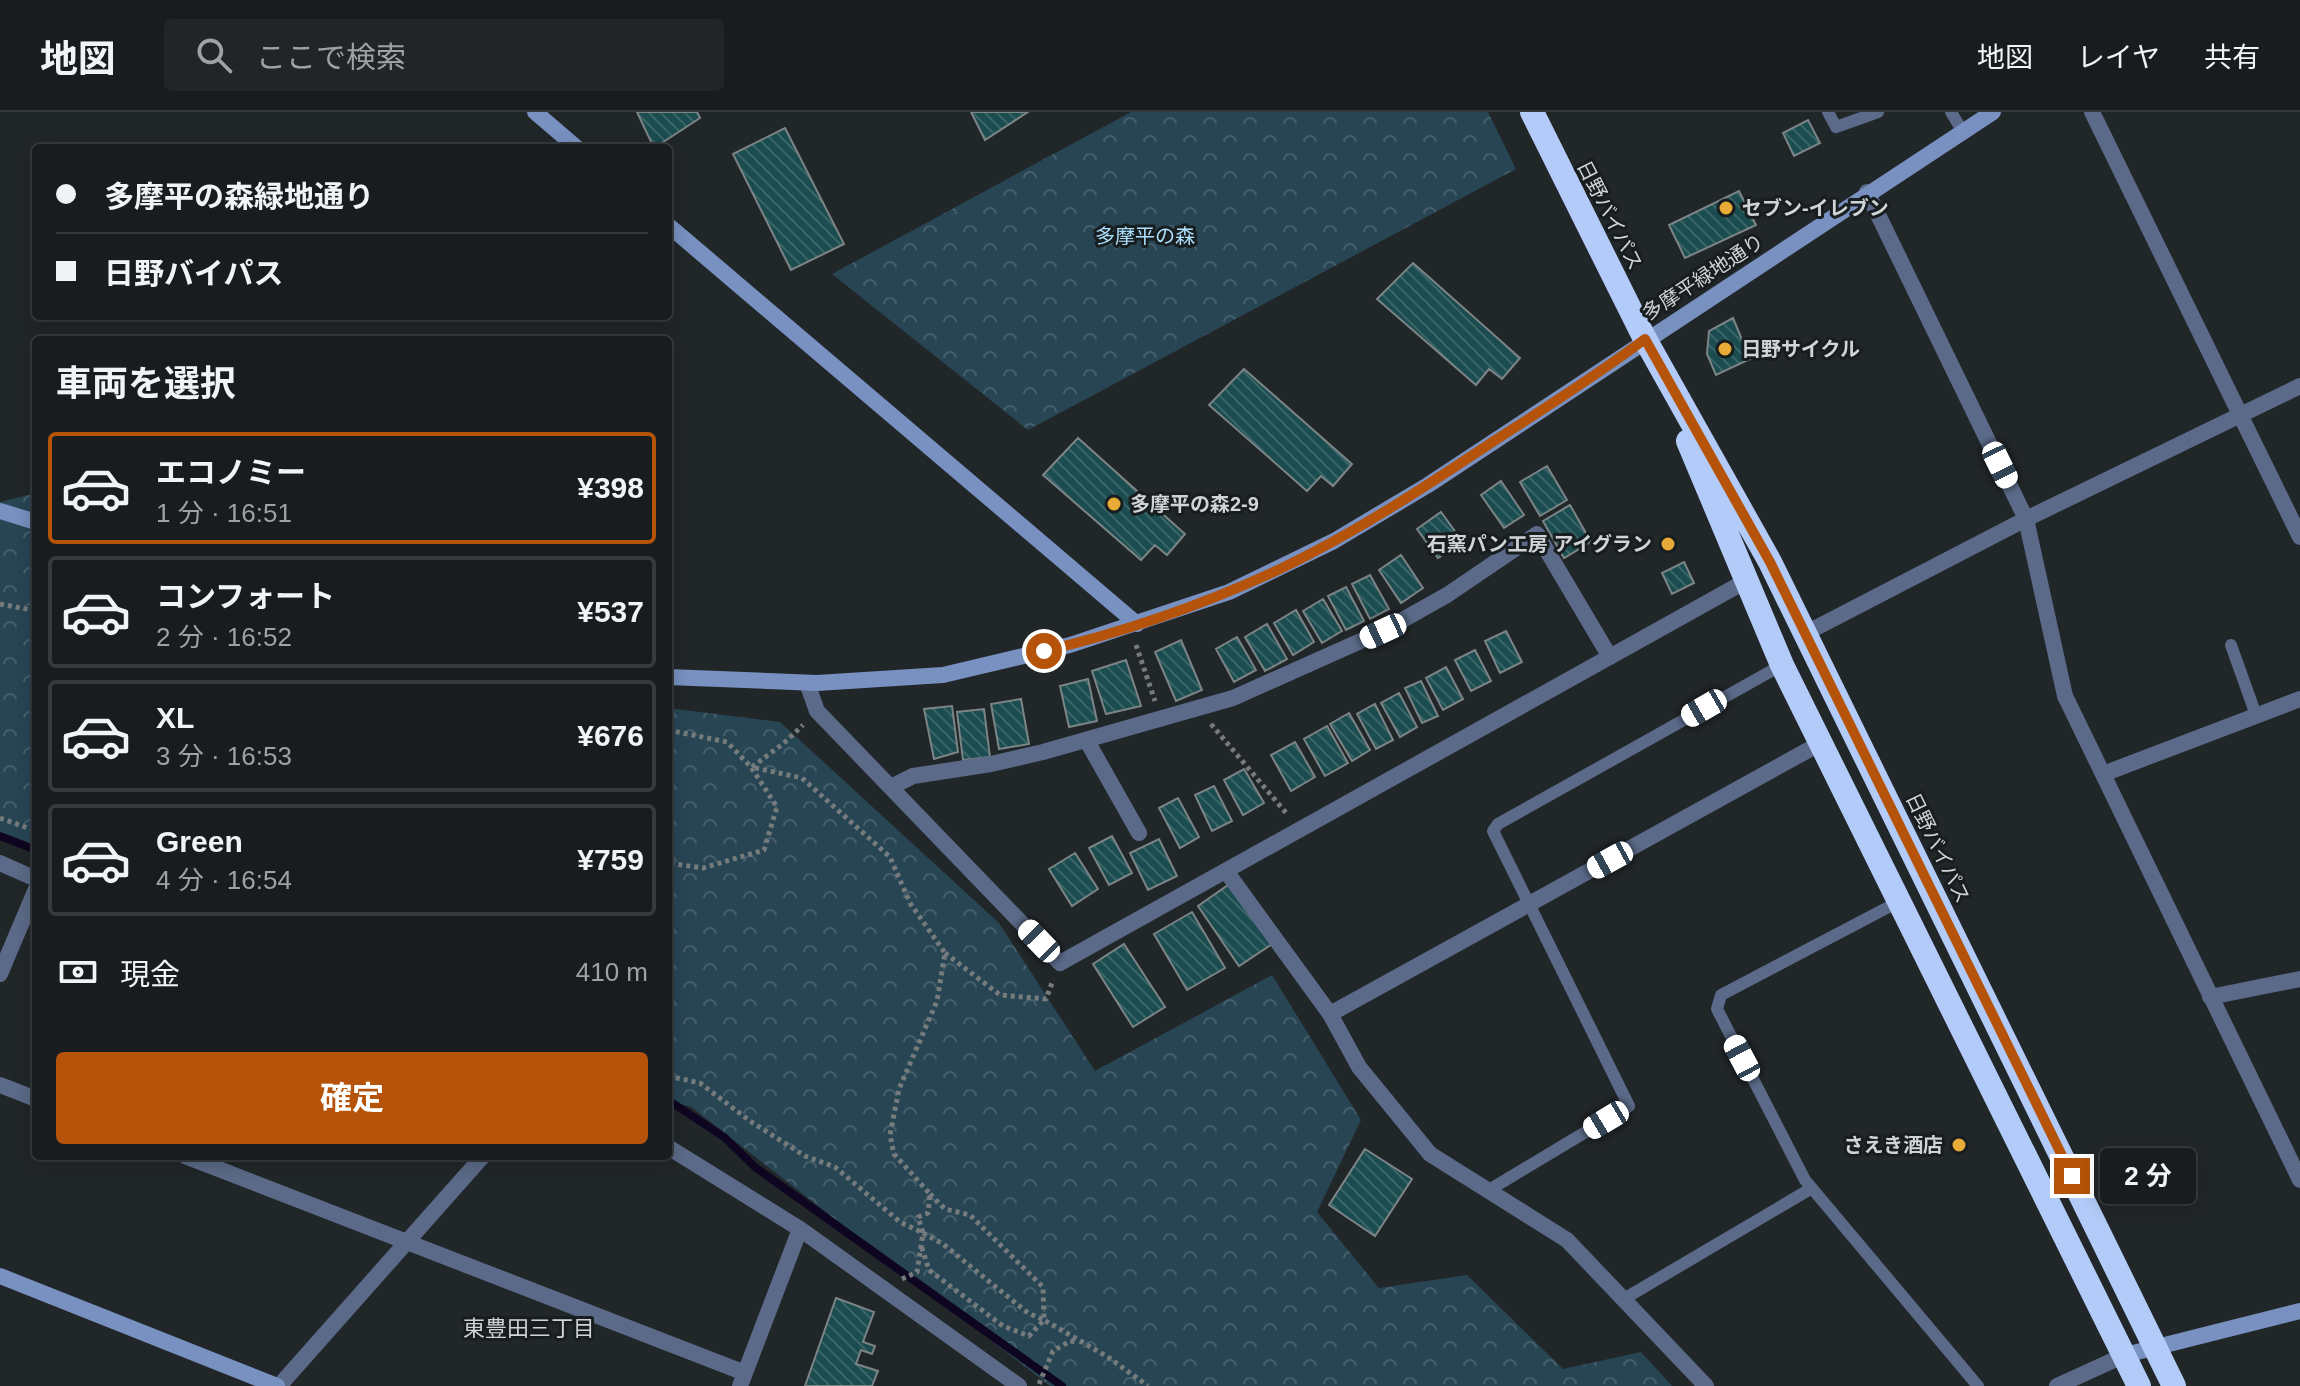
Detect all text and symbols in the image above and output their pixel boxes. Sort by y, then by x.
search box [164,19,724,91]
icon: search [192,33,236,77]
text: 地図 [40,38,116,80]
text: ここで検索 [256,41,406,74]
text: 地図 [1977,42,2033,73]
text: レイヤ [2077,42,2160,73]
text: 共有 [2204,42,2260,73]
street label: 日野バイパス [1573,157,1647,273]
text: 多摩平の森緑地通り [104,180,374,213]
place label: セブン-イレブン [1742,197,1889,219]
marker: セブン-イレブン [1717,199,1735,217]
park label: 多摩平の森 [1095,225,1195,247]
street label: 多摩平緑地通り [1638,230,1768,324]
text: 日野バイパス [104,257,283,290]
place label: 日野サイクル [1741,338,1860,360]
marker: 日野サイクル [1716,340,1734,358]
text: 車両を選択 [56,363,236,404]
car [1979,438,2021,492]
icon: car [60,452,132,524]
text: エコノミー [156,456,306,489]
text: ¥398 [577,471,644,504]
place label: 多摩平の森2-9 [1130,493,1259,515]
marker: 多摩平の森2-9 [1105,495,1123,513]
text: 1 分 · 16:51 [156,498,292,528]
place label: 石窯パン工房 アイグラン [1427,533,1652,555]
marker: 石窯パン工房 アイグラン [1659,535,1677,553]
icon: car [60,576,132,648]
text: コンフォート [156,580,335,613]
text: ¥537 [577,595,644,628]
car [1356,610,1410,652]
text: 2 分 · 16:52 [156,622,292,652]
route start [1026,633,1062,669]
car [1677,686,1731,730]
icon: car [60,700,132,772]
text: XL [156,701,194,734]
text: ¥676 [577,719,644,752]
text: 3 分 · 16:53 [156,741,292,771]
street label: 日野バイパス [1902,789,1974,907]
icon: car [60,824,132,896]
text: Green [156,825,243,858]
car [1583,838,1637,882]
text: ¥759 [577,843,644,876]
text: 4 分 · 16:54 [156,865,292,895]
car [1014,915,1064,967]
icon: cash [56,950,100,994]
text: 410 m [576,957,648,987]
text: 現金 [120,958,180,991]
car [1720,1031,1764,1085]
button: 確定 [56,1052,648,1144]
car [1579,1097,1633,1143]
place label: さえき酒店 [1844,1134,1943,1156]
marker: さえき酒店 [1950,1136,1968,1154]
callout: 2 分 [2100,1148,2196,1204]
route end [2054,1158,2090,1194]
text: 2 分 [2124,1161,2172,1191]
district label: 東豊田三丁目 [463,1316,595,1341]

